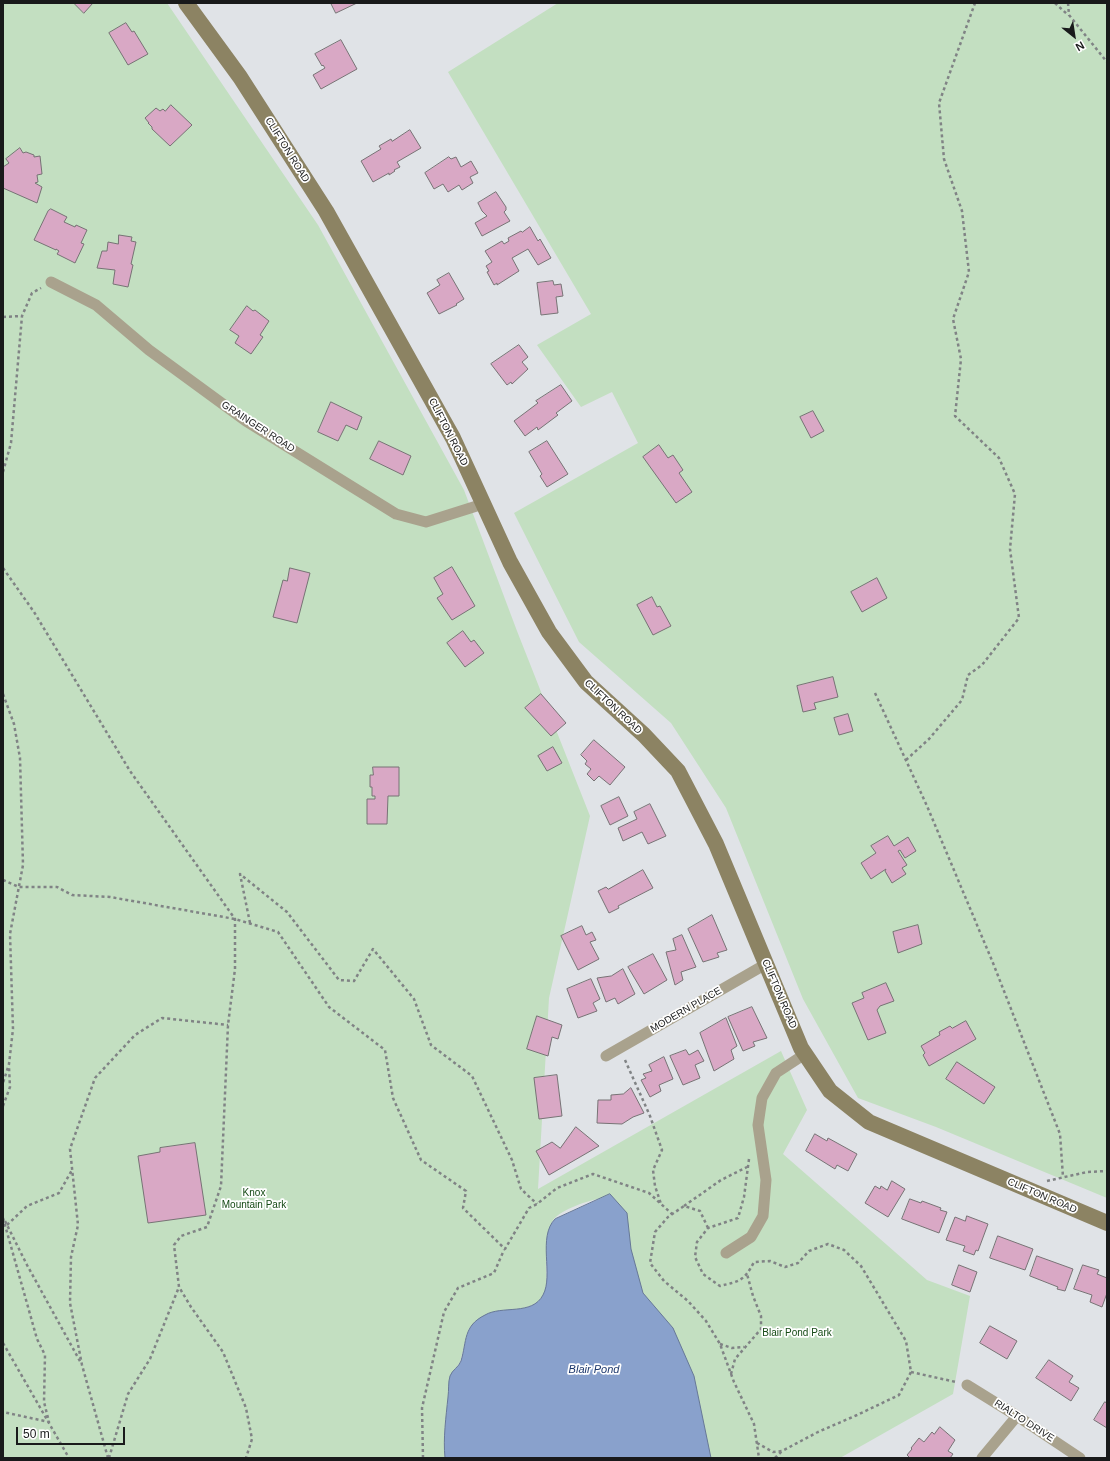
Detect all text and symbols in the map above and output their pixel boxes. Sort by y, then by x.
north arrow [1054,16,1094,56]
text: N [1074,39,1086,54]
street label: CLIFTON ROAD [262,115,312,185]
street label: CLIFTON ROAD [426,396,470,468]
street label: GRAINGER ROAD [219,399,297,455]
street label: CLIFTON ROAD [582,677,644,737]
street label: CLIFTON ROAD [759,957,799,1031]
street label: MODERN PLACE [648,985,724,1035]
street label: CLIFTON ROAD [1005,1176,1079,1216]
park label: Knox Mountain Park [222,1187,286,1210]
park label: Blair Pond Park [762,1327,832,1339]
water label: Blair Pond [569,1363,619,1377]
street label: RIALTO DRIVE [992,1397,1056,1445]
scale bar [18,1419,127,1445]
text: 50 m [23,1427,50,1441]

